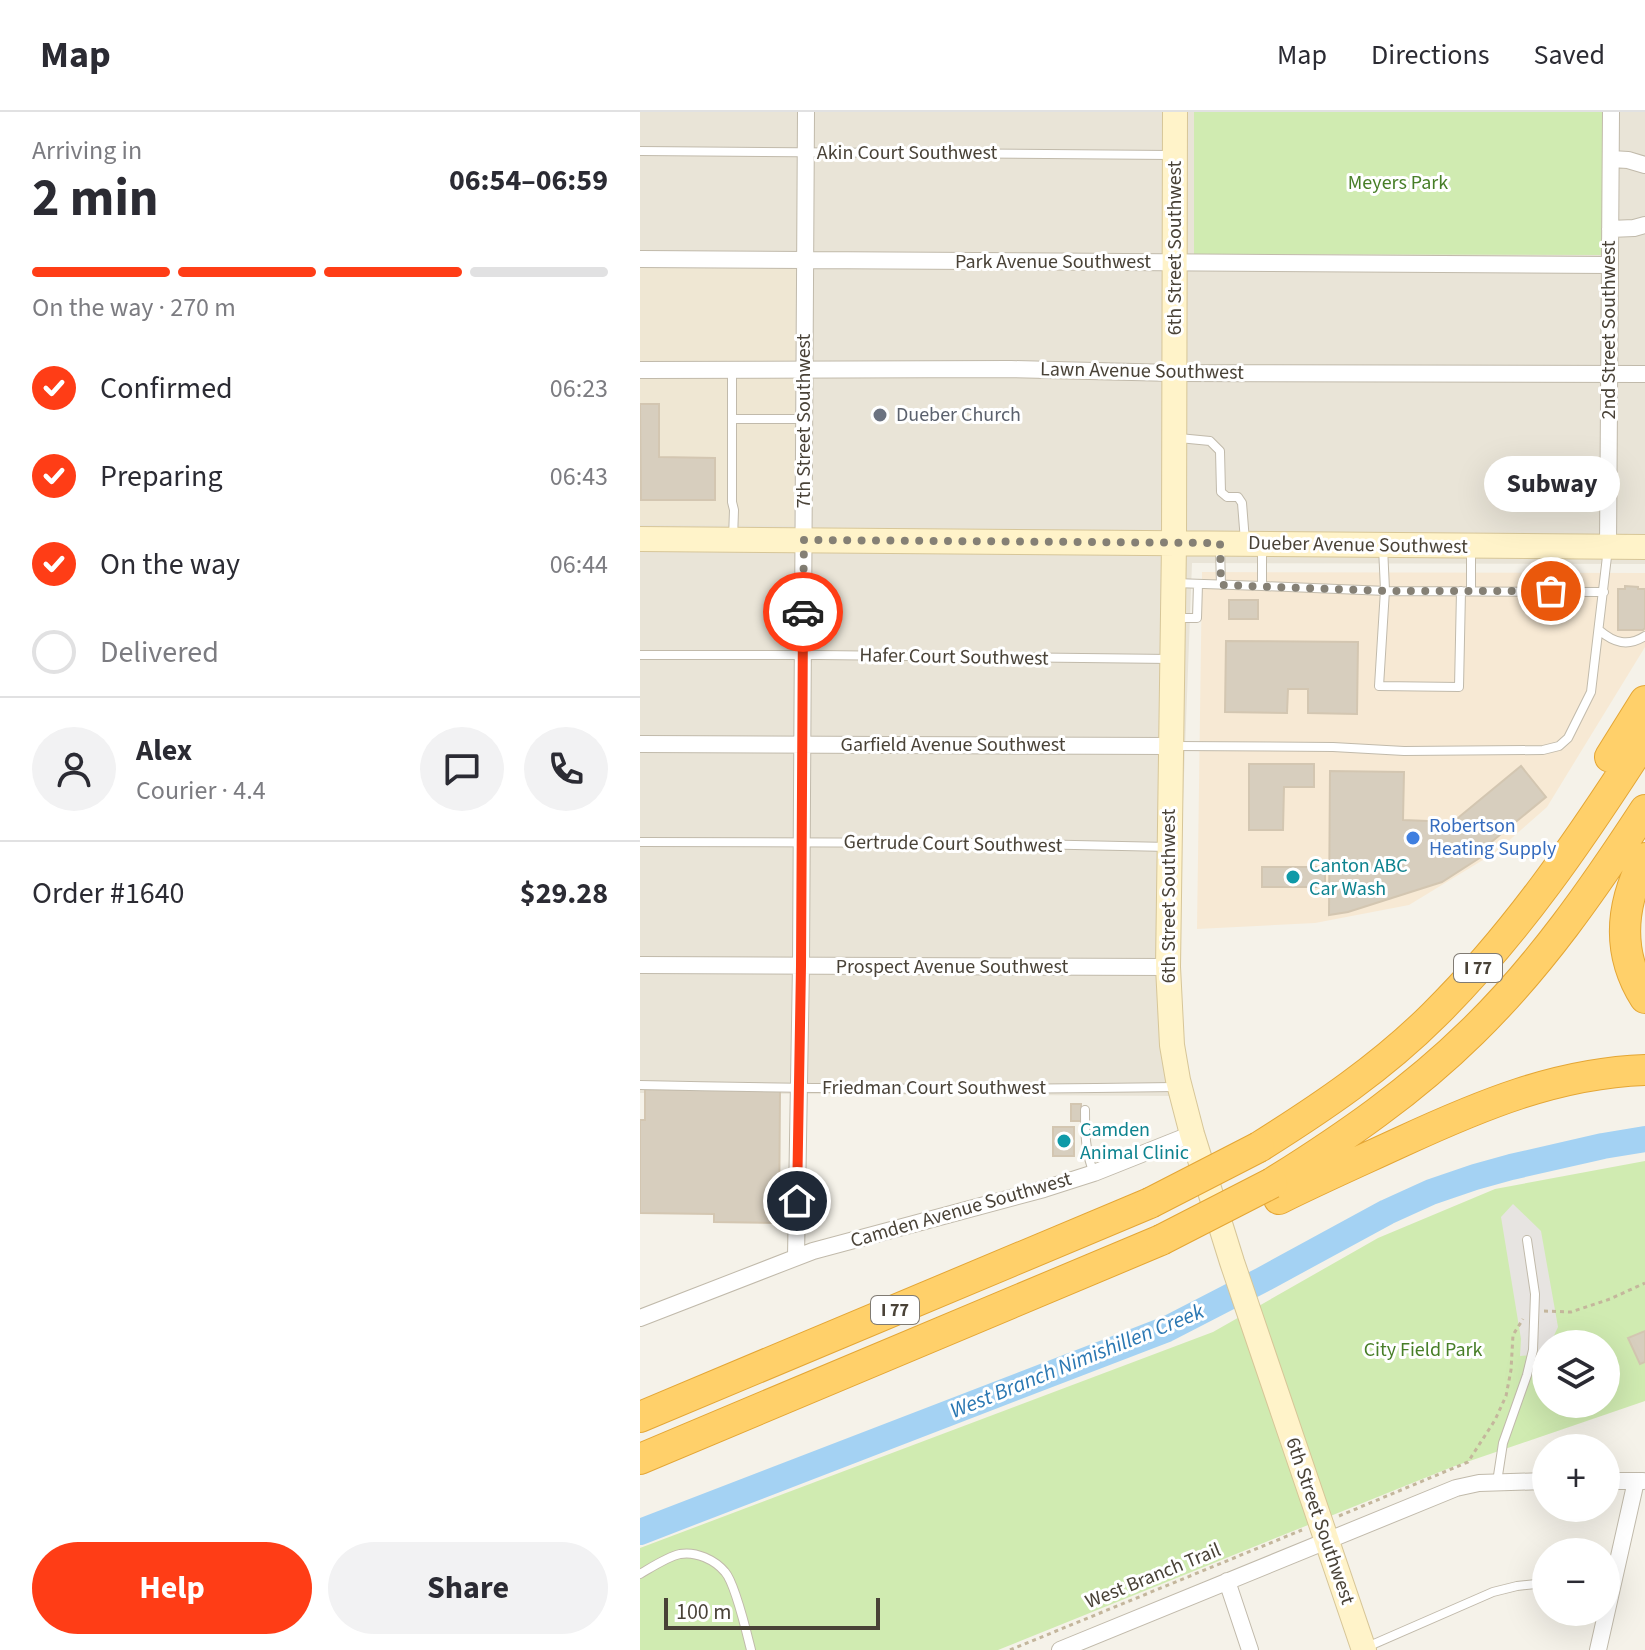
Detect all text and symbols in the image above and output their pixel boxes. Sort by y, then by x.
text: Map [40,28,111,82]
text: Map [1277,35,1327,75]
text: Directions [1371,35,1490,75]
text: Saved [1534,35,1605,75]
text: Arriving in [32,132,142,169]
street label: Akin Court Southwest [817,139,997,167]
text: 06:54–06:59 [449,159,608,202]
street label: 6th Street Southwest [1161,160,1189,335]
text: 2 min [32,162,159,236]
park label: Meyers Park [1348,169,1448,197]
street label: 2nd Street Southwest [1595,240,1623,420]
street label: Park Avenue Southwest [955,248,1151,276]
text: On the way · 270 m [32,289,236,326]
street label: 7th Street Southwest [790,333,818,508]
street label: Lawn Avenue Southwest [1040,355,1244,387]
icon: check [32,366,76,410]
text: Confirmed [100,367,233,410]
text: 06:23 [550,370,608,407]
place label: Dueber Church [896,401,1021,429]
marker: Dueber Church [871,406,889,424]
icon: check [32,454,76,498]
text: Preparing [100,455,223,498]
callout: Subway [1483,455,1619,511]
text: 06:43 [550,458,608,495]
text: Subway [1506,465,1598,502]
street label: Dueber Avenue Southwest [1248,529,1468,561]
icon: check [32,542,76,586]
text: On the way [100,543,240,586]
text: 06:44 [550,546,608,583]
pin [1517,557,1585,625]
icon: bag [1529,569,1573,613]
courier [763,572,843,652]
icon: car [781,590,825,634]
text: Delivered [100,631,219,674]
street label: Hafer Court Southwest [859,641,1049,673]
button: person [32,727,116,811]
button: chat [420,727,504,811]
button: phone [524,727,608,811]
text: Alex [136,729,192,772]
street label: Garfield Avenue Southwest [841,731,1066,759]
text: Courier · 4.4 [136,772,266,809]
street label: 6th Street Southwest [1155,808,1183,983]
place label: Robertson Heating Supply [1429,812,1557,863]
street label: Gertrude Court Southwest [843,828,1063,860]
marker: Robertson Heating Supply [1404,829,1422,847]
place label: Canton ABC Car Wash [1309,852,1408,903]
marker: Canton ABC Car Wash [1284,868,1302,886]
text: Order #1640 [32,872,185,915]
text: $29.28 [520,872,608,915]
street label: Prospect Avenue Southwest [836,953,1069,981]
road number: I 77 [1454,954,1502,982]
street label: Friedman Court Southwest [822,1074,1046,1102]
place label: Camden Animal Clinic [1080,1116,1189,1167]
marker: Camden Animal Clinic [1055,1132,1073,1150]
street label: Camden Avenue Southwest [847,1165,1075,1255]
pin [763,1167,831,1235]
icon: home [775,1179,819,1223]
water label: West Branch Nimishillen Creek [945,1295,1209,1427]
road number: I 77 [871,1296,919,1324]
map controls [1532,1330,1620,1626]
button: layers [1532,1330,1620,1418]
park label: City Field Park [1364,1336,1482,1364]
street label: 6th Street Southwest [1278,1434,1362,1608]
button: + [1532,1434,1620,1522]
street label: West Branch Trail [1081,1536,1225,1616]
button: − [1532,1538,1620,1626]
button: Help [32,1542,312,1634]
button: Share [328,1542,608,1634]
scale bar [664,1594,880,1630]
text: 100 m [676,1596,731,1628]

